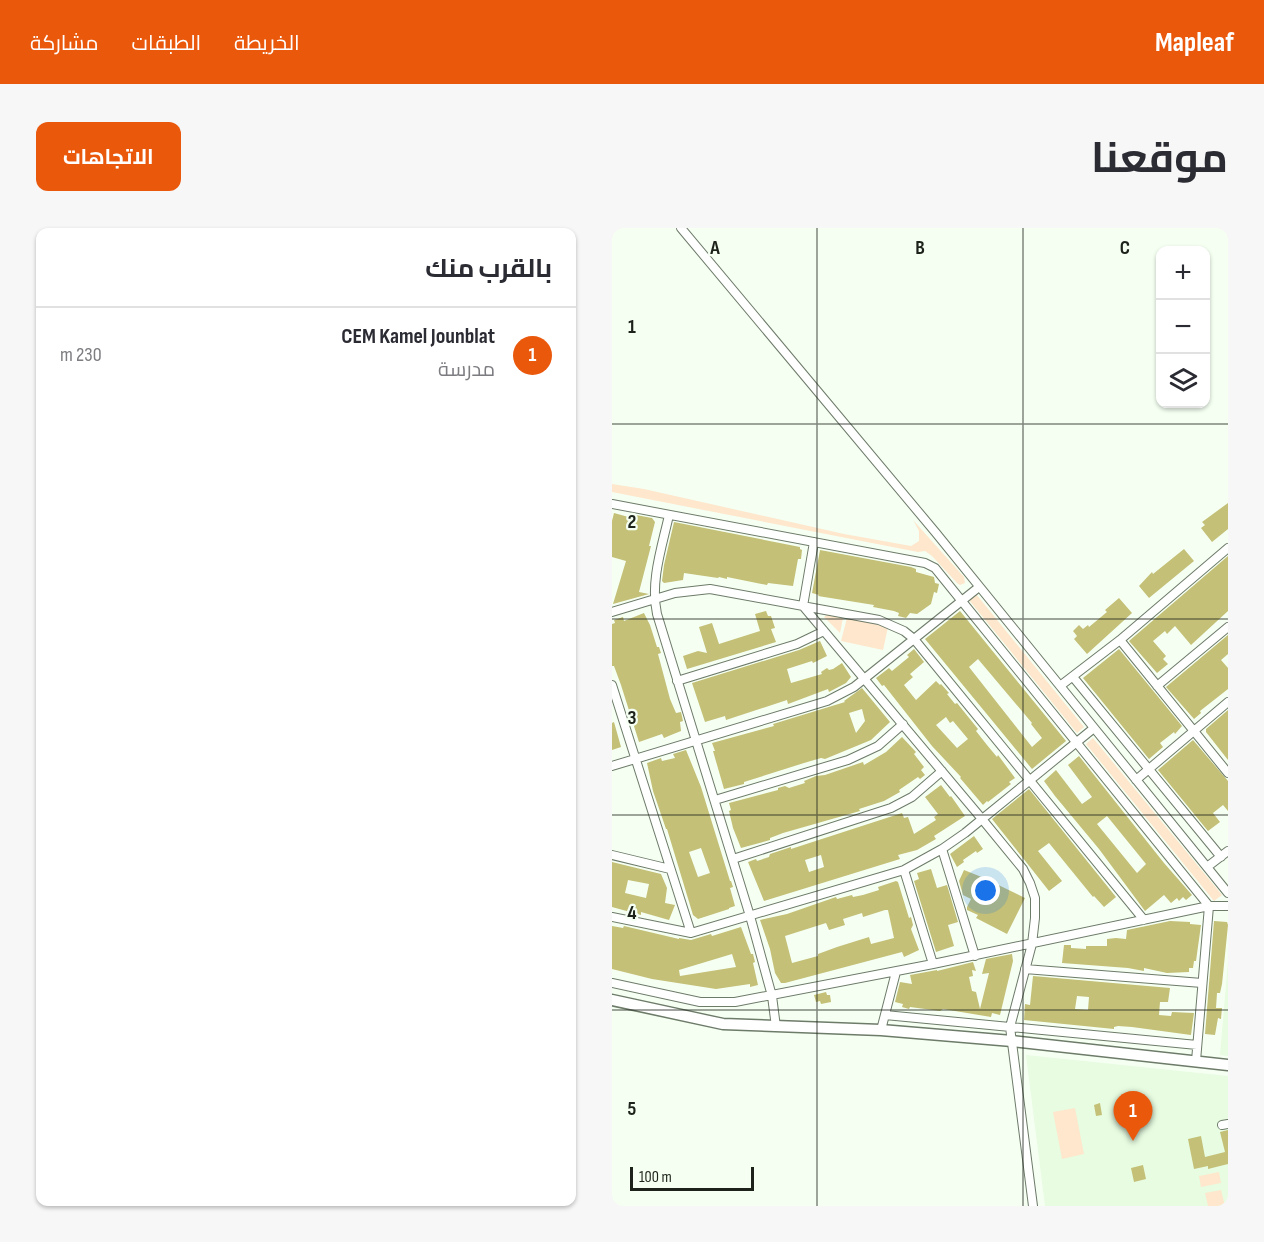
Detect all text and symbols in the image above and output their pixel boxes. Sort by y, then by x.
text: Mapleaf [1155,26,1234,59]
text: مشاركة [30,31,99,56]
text: الطبقات [132,31,201,56]
text: الخريطة [234,31,300,56]
button: الاتجاهات [36,122,181,191]
text: موقعنا [1091,134,1228,185]
text: A [709,236,720,260]
text: B [915,236,925,260]
text: C [1120,236,1130,260]
map controls [1156,246,1210,408]
button: + [1156,246,1210,300]
text: بالقرب منك [425,254,552,285]
button: − [1156,300,1210,354]
text: 1 [628,315,636,339]
text: CEM Kamel Jounblat [341,323,495,350]
text: 230 m [60,343,102,367]
text: 1 [529,343,536,367]
button: layers [1156,354,1210,408]
text: مدرسة [438,358,495,382]
text: 2 [628,510,636,534]
text: 3 [628,706,637,730]
your location [971,876,1000,905]
text: 4 [627,901,637,925]
pin: 1 [1114,1092,1152,1141]
text: 5 [628,1097,637,1121]
scale bar [630,1164,754,1192]
text: 100 m [639,1168,672,1187]

